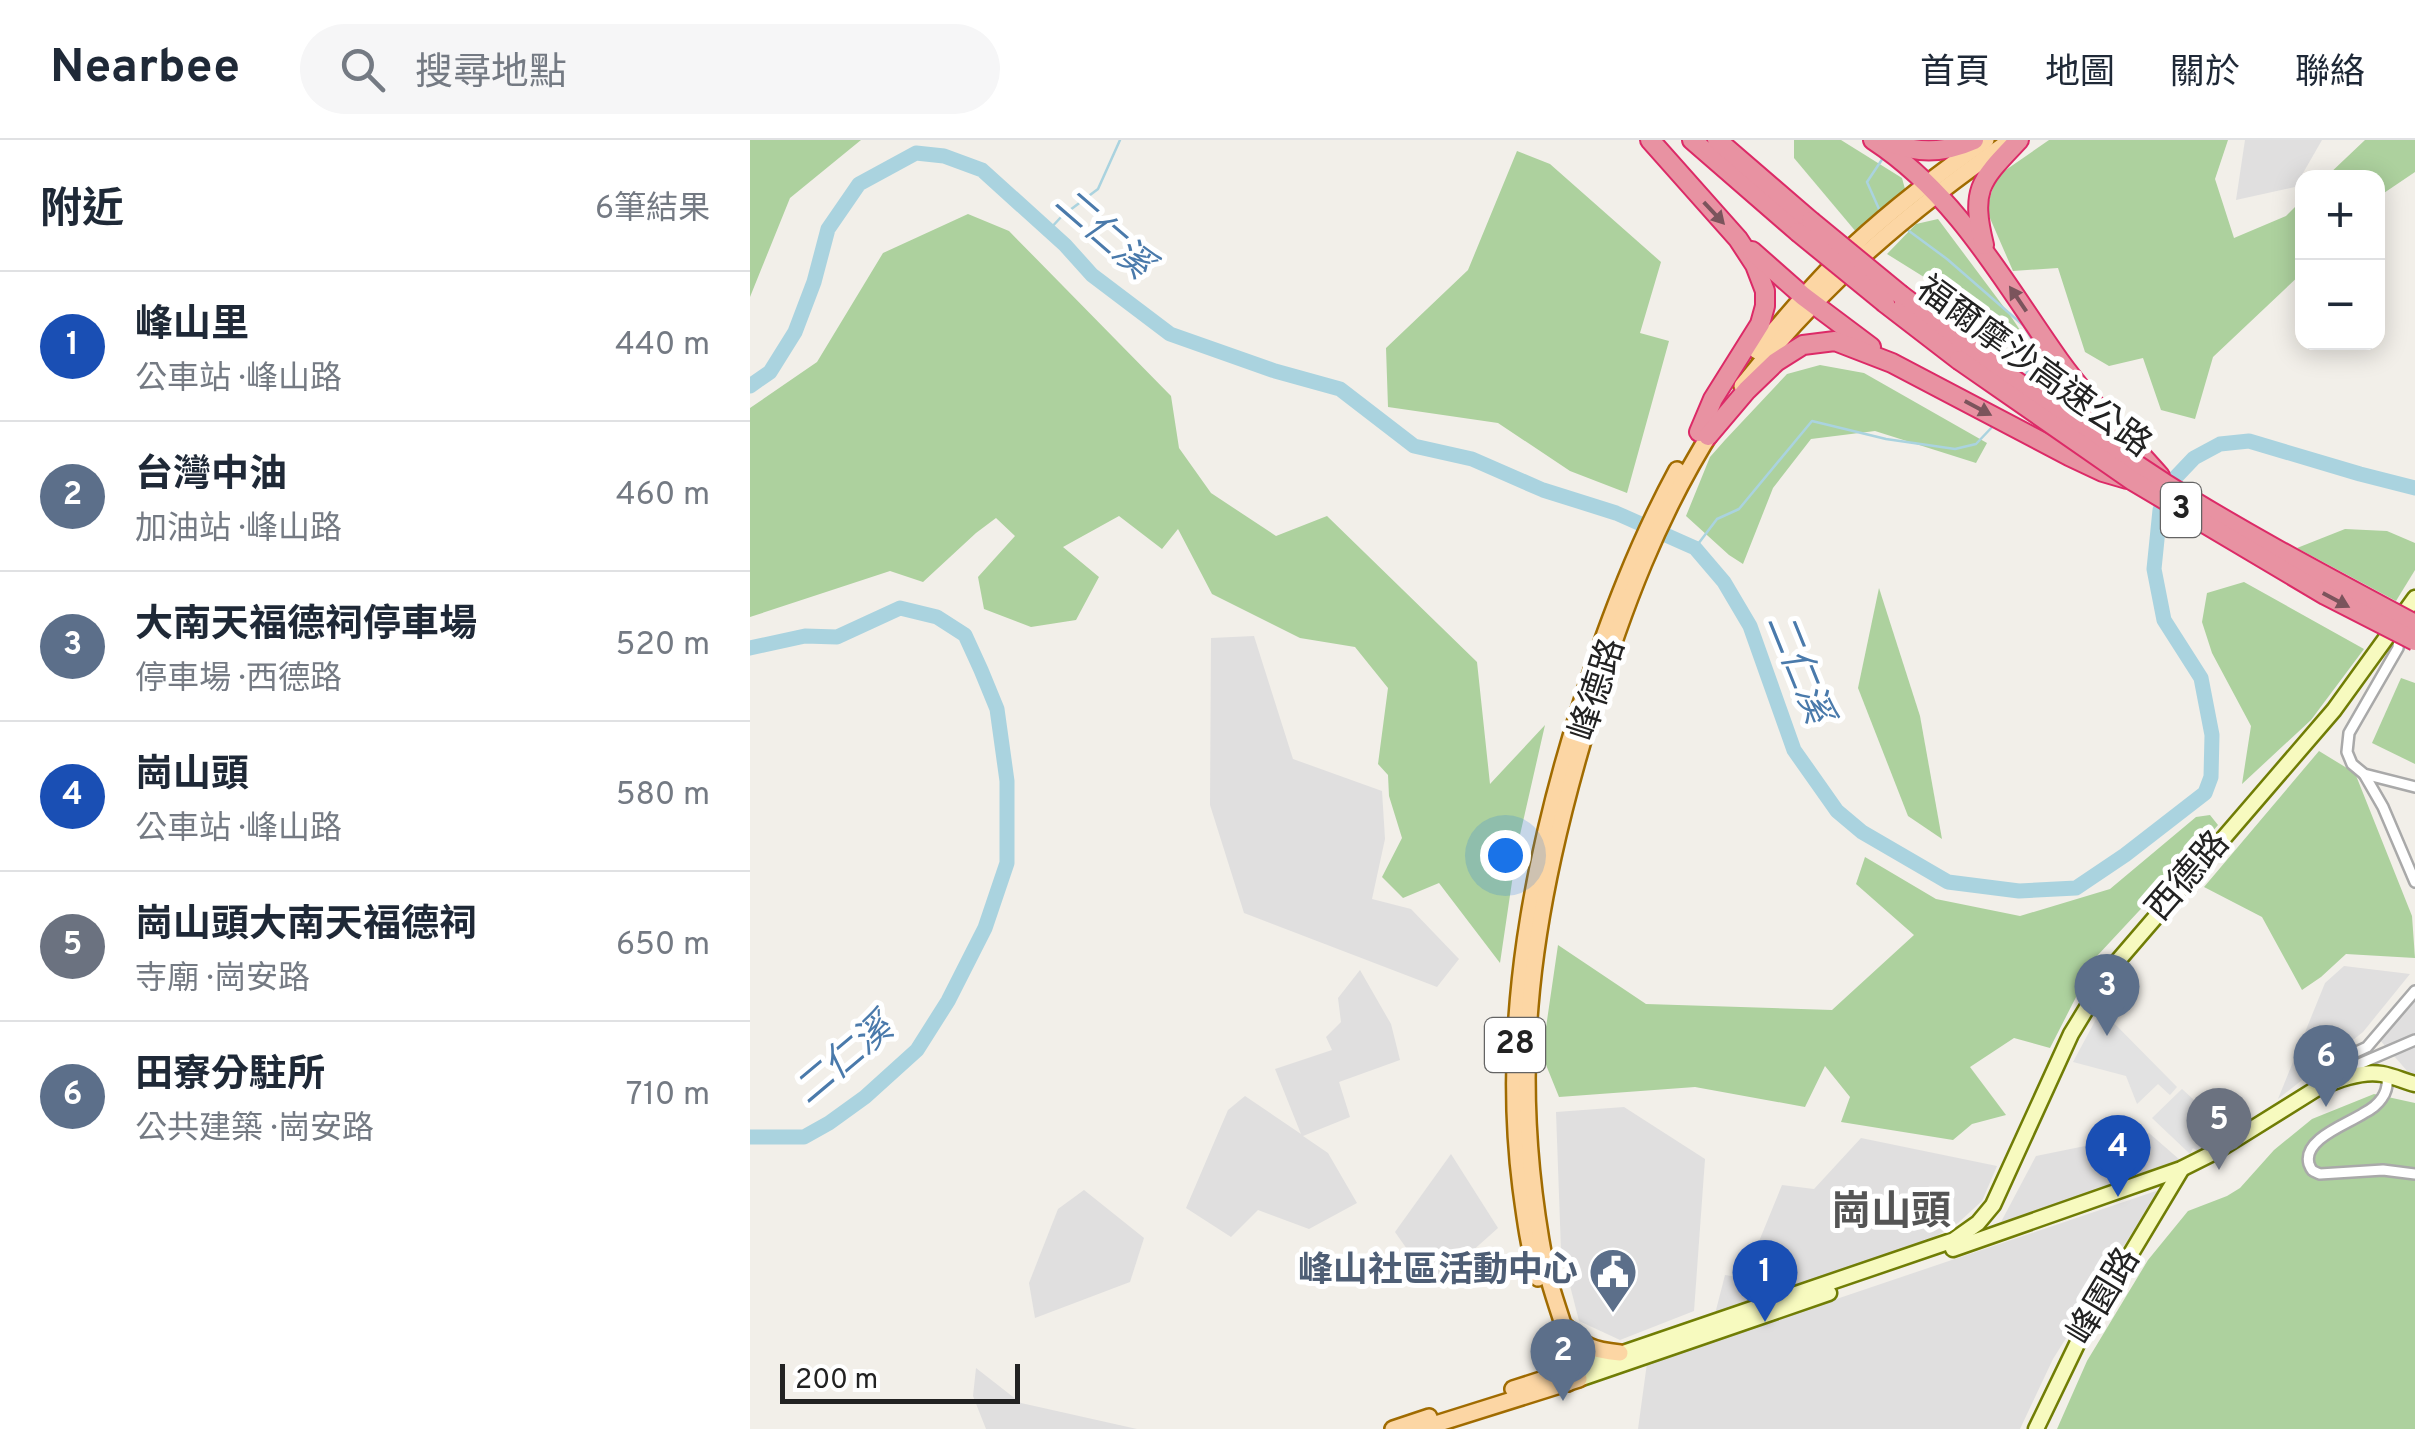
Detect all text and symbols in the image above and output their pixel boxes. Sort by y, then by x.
search box [300,24,1000,114]
text: Nearbee [50,39,240,99]
icon: search [335,42,390,97]
text: 搜尋地點 [415,50,567,99]
text: 首頁 [1920,52,1990,96]
text: 地圖 [2045,52,2115,96]
text: 關於 [2170,52,2240,96]
text: 聯絡 [2295,52,2365,96]
map controls [2295,170,2385,350]
button: + [2295,170,2385,260]
water label: 二仁溪 [1043,179,1165,294]
text: 附近 [40,185,124,238]
text: 6筆結果 [595,190,710,230]
one-way arrow [1702,201,1725,225]
button: − [2295,260,2385,350]
street label: 福爾摩沙高速公路 [1907,268,2159,468]
one-way arrow [2010,286,2028,313]
text: 峰山里 [135,302,249,351]
text: 1 [66,326,79,366]
text: 440 m [615,326,710,366]
text: 公車站 · 峰山路 [135,360,342,400]
one-way arrow [1964,399,1993,416]
text: 台灣中油 [135,452,287,501]
text: 2 [63,476,82,516]
text: 460 m [616,476,710,516]
road number: 3 [2161,483,2201,537]
text: 加油站 · 峰山路 [135,510,342,550]
one-way arrow [2321,591,2350,608]
text: 大南天福德祠停車場 [135,602,477,651]
water label: 二仁溪 [1753,607,1843,736]
text: 3 [63,626,82,666]
text: 520 m [616,626,710,666]
street label: 峰德路 [1562,633,1636,747]
text: 停車場 · 西德路 [135,660,342,700]
text: 崗山頭 [135,752,249,801]
text: 4 [62,776,83,816]
text: 580 m [616,776,710,816]
text: 公車站 · 峰山路 [135,810,342,850]
street label: 西德路 [2138,823,2240,931]
your location [1480,830,1531,881]
text: 崗山頭大南天福德祠 [135,902,477,951]
text: 5 [63,926,82,966]
text: 650 m [616,926,710,966]
pin: 3 [2074,954,2140,1036]
text: 寺廟 · 崗安路 [135,960,310,1000]
water label: 二仁溪 [786,1002,908,1116]
road number: 28 [1485,1018,1545,1072]
pin: 6 [2294,1024,2358,1107]
text: 田寮分駐所 [135,1052,325,1101]
text: 6 [63,1076,82,1116]
text: 710 m [626,1076,710,1116]
pin: 5 [2186,1088,2252,1170]
text: 公共建築 · 崗安路 [135,1110,374,1150]
pin: 4 [2086,1114,2150,1197]
district label: 崗山頭 [1831,1189,1951,1239]
pin: 1 [1732,1240,1798,1322]
street label: 峰園路 [2059,1241,2151,1353]
public building icon: 峰山社區活動中心 [1587,1246,1639,1314]
place label: 峰山社區活動中心 [1298,1250,1578,1294]
pin: 2 [1530,1318,1596,1401]
scale bar [780,1359,1020,1404]
text: 200 m [795,1363,878,1399]

